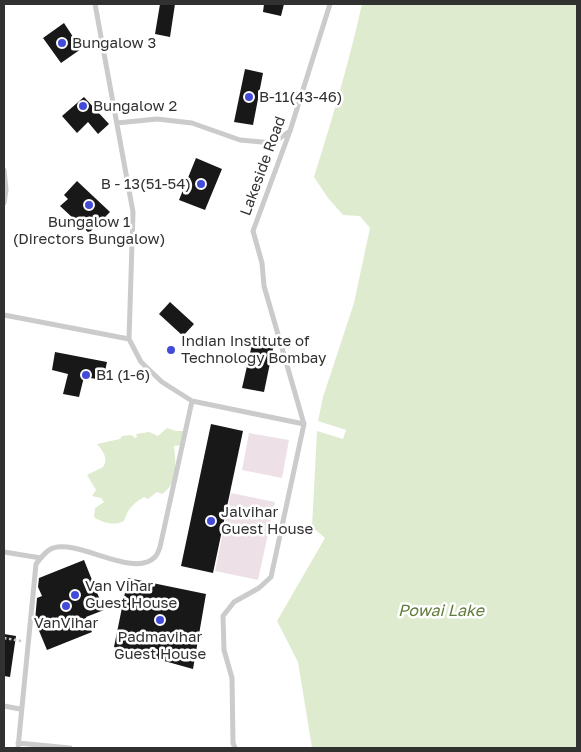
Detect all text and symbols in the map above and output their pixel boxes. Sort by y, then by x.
place label: Bungalow 3 [72,34,156,52]
marker: Bungalow 3 [56,37,68,49]
place label: B-11(43-46) [259,88,343,106]
marker: B-11(43-46) [243,91,255,103]
place label: Bungalow 2 [93,97,177,115]
marker: Bungalow 2 [77,100,89,112]
street label: Lakeside Road [237,114,289,218]
place label: B - 13(51-54) [101,175,191,193]
marker: B - 13(51-54) [195,178,207,190]
marker: Bungalow 1 (Directors Bungalow) [83,199,95,211]
place label: Bungalow 1 (Directors Bungalow) [13,213,165,248]
place label: Indian Institute of Technology Bombay [181,332,326,367]
marker: Indian Institute of Technology Bombay [165,344,177,356]
place label: B1 (1-6) [96,366,151,384]
marker: B1 (1-6) [80,369,92,381]
place label: Jalvihar Guest House [221,503,313,538]
marker: Jalvihar Guest House [205,515,217,527]
place label: Van Vihar Guest House [85,577,177,612]
marker: Van Vihar Guest House [69,589,81,601]
marker: VanVihar [60,600,72,612]
water label: Powai Lake [398,601,484,621]
place label: VanVihar [34,614,98,632]
marker: Padmavihar Guest House [154,614,166,626]
place label: Padmavihar Guest House [114,628,206,663]

